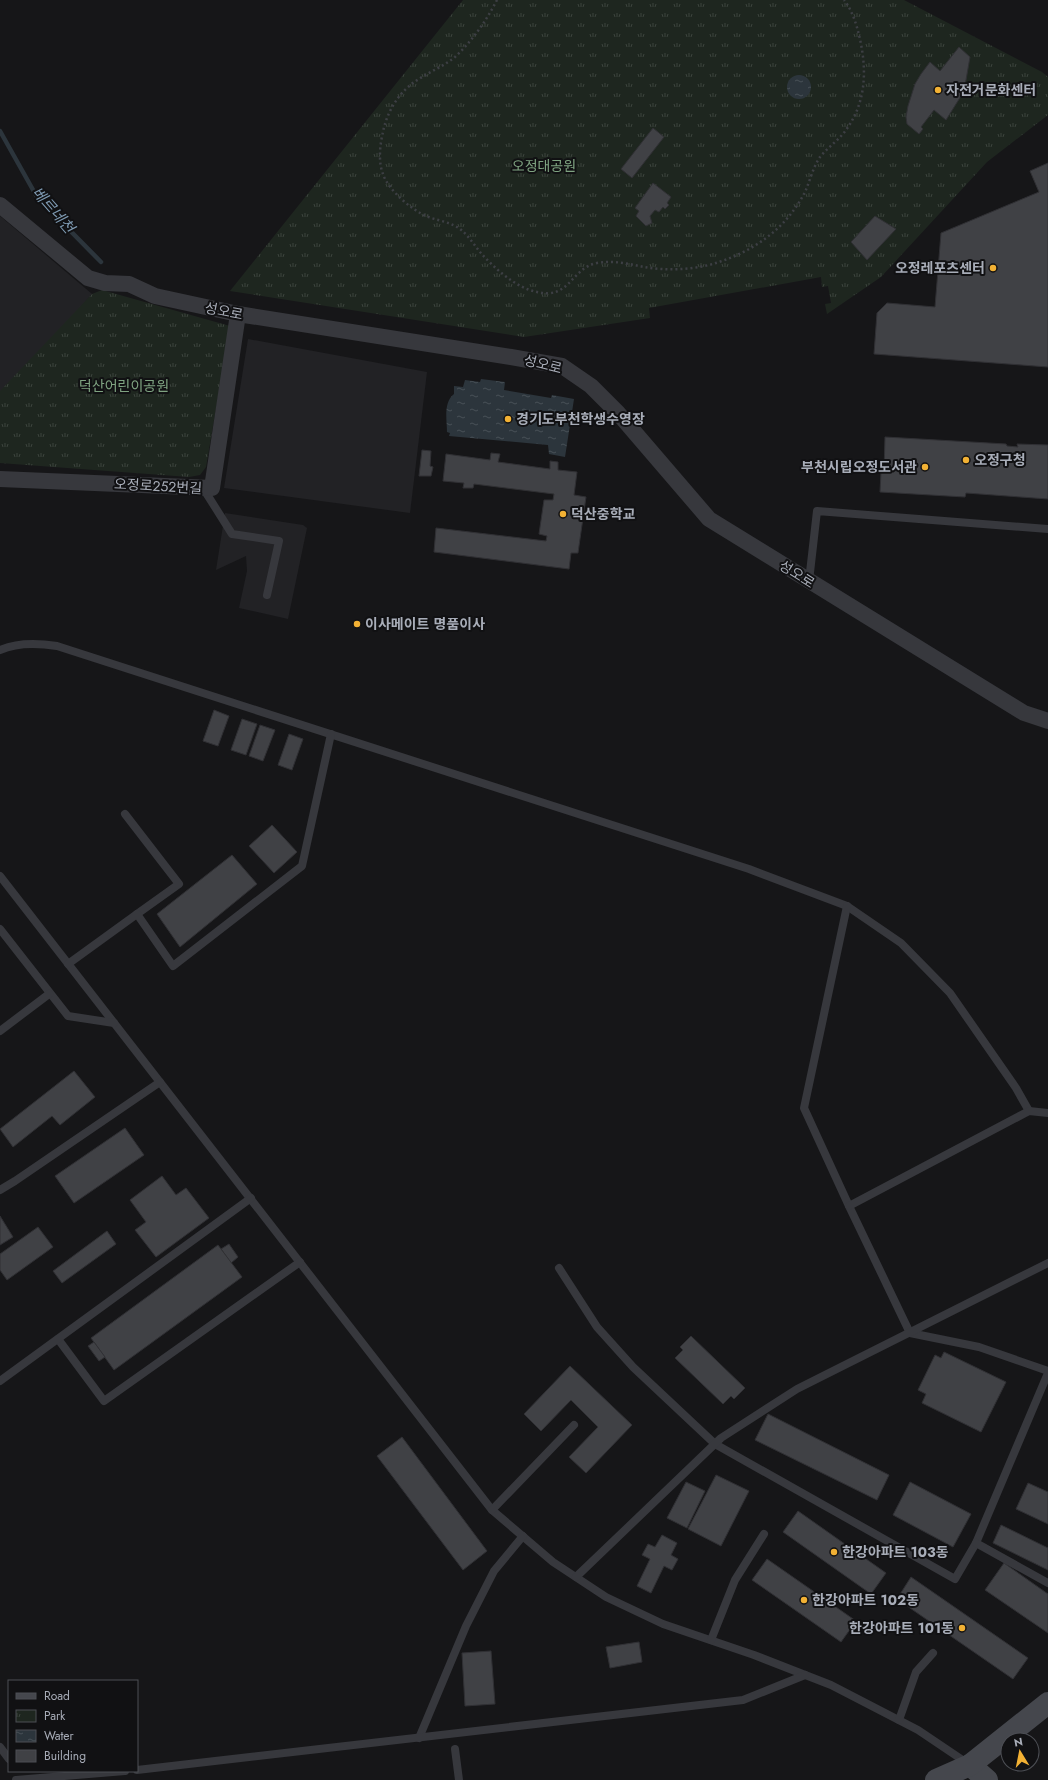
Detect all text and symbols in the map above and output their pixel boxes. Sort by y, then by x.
place label: 자전거문화센터 [946,80,1036,100]
marker: 자전거문화센터 [933,85,943,95]
park label: 오정대공원 [512,156,576,176]
water label: 베르네천 [27,182,81,240]
place label: 오정레포츠센터 [895,258,985,278]
marker: 오정레포츠센터 [988,263,998,273]
street label: 성오로 [203,297,245,325]
street label: 성오로 [522,350,564,378]
park label: 덕산어린이공원 [79,376,169,396]
place label: 경기도부천학생수영장 [516,409,645,429]
marker: 경기도부천학생수영장 [503,414,513,424]
place label: 오정구청 [974,450,1026,470]
marker: 오정구청 [961,455,971,465]
place label: 부천시립오정도서관 [801,457,917,477]
marker: 부천시립오정도서관 [920,462,930,472]
street label: 오정로252번길 [113,474,203,498]
place label: 덕산중학교 [571,504,636,524]
marker: 덕산중학교 [558,509,568,519]
street label: 성오로 [775,555,819,593]
place label: 이사메이트 명품이사 [365,614,485,634]
marker: 이사메이트 명품이사 [352,619,362,629]
place label: 한강아파트 103동 [842,1542,949,1562]
marker: 한강아파트 103동 [829,1547,839,1557]
place label: 한강아파트 102동 [812,1590,919,1610]
marker: 한강아파트 102동 [799,1595,809,1605]
place label: 한강아파트 101동 [849,1618,954,1638]
marker: 한강아파트 101동 [957,1623,967,1633]
legend [8,1680,138,1772]
text: Road [44,1687,70,1705]
text: Park [44,1707,66,1725]
text: Water [44,1727,75,1745]
north arrow [1000,1732,1040,1772]
text: N [1013,1734,1024,1751]
text: Building [44,1747,86,1765]

